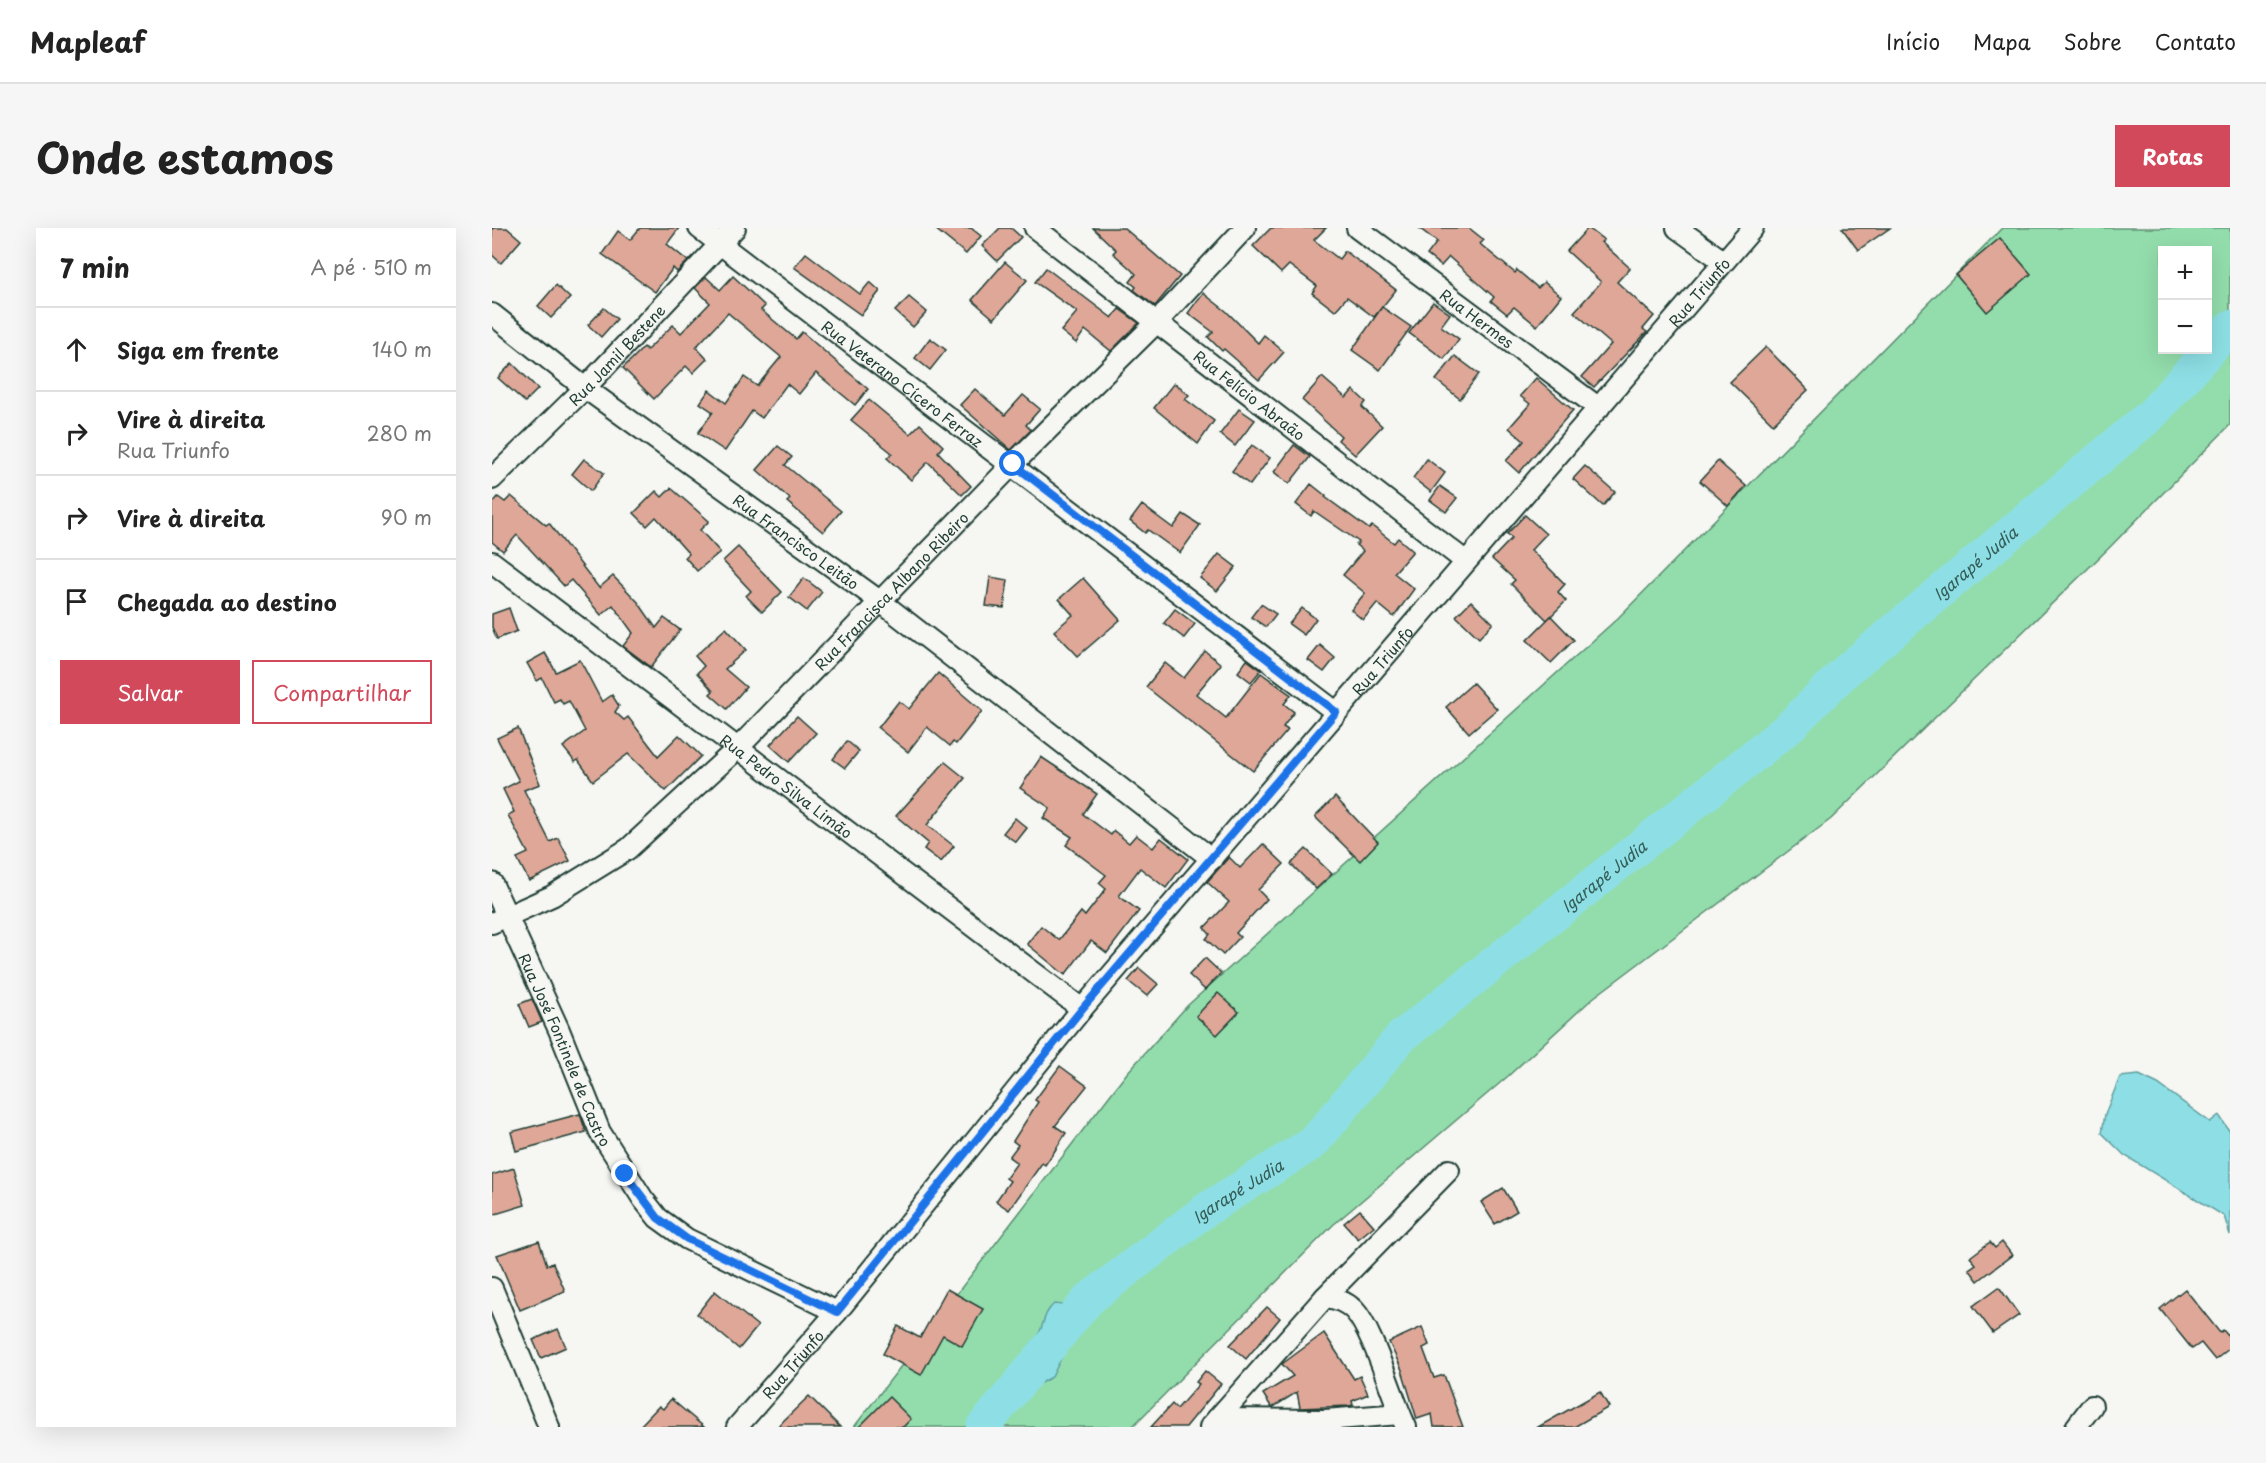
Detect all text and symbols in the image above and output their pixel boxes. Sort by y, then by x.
text: Mapleaf [30,20,146,63]
text: Início [1886,25,1940,57]
text: Mapa [1973,25,2031,57]
text: Sobre [2064,25,2122,57]
text: Contato [2155,25,2236,57]
text: Onde estamos [36,125,334,188]
button: Rotas [2115,125,2230,187]
map controls [2158,246,2212,354]
button: + [2158,246,2212,300]
text: 7 min [60,248,130,287]
text: A pé · 510 m [311,252,432,282]
street label: Rua Triunfo [1662,252,1735,331]
street label: Rua Hermes [1436,282,1519,353]
street label: Rua Jamil Bestene [563,298,670,410]
button: − [2158,300,2212,354]
street label: Rua Veterano Cícero Ferraz [817,314,988,452]
icon: ahead [60,333,93,366]
text: Siga em frente [117,333,279,366]
text: 140 m [372,334,432,364]
street label: Rua Felício Abraão [1189,344,1311,445]
text: Vire à direita [117,402,265,435]
icon: right [60,417,93,450]
text: 280 m [367,418,432,448]
text: Rua Triunfo [117,435,230,465]
route start [999,450,1025,476]
street label: Rua Francisco Leitão [729,488,864,594]
icon: right [60,501,93,534]
text: Vire à direita [117,501,265,534]
text: 90 m [381,502,432,532]
street label: Rua Francisca Albano Ribeiro [808,506,973,675]
water label: Igarapé Judia [1927,520,2023,605]
icon: arrive [60,585,93,618]
text: Chegada ao destino [117,585,337,618]
street label: Rua Triunfo [1345,621,1418,700]
button: Salvar [60,660,240,724]
button: Compartilhar [252,660,432,724]
street label: Rua Pedro Silva Limão [716,728,858,843]
water label: Igarapé Judia [1555,833,1652,917]
street label: Rua José Fontinele de Castro [514,949,618,1151]
water label: Igarapé Judia [1187,1152,1288,1229]
route end [611,1160,637,1186]
street label: Rua Triunfo [756,1324,829,1403]

